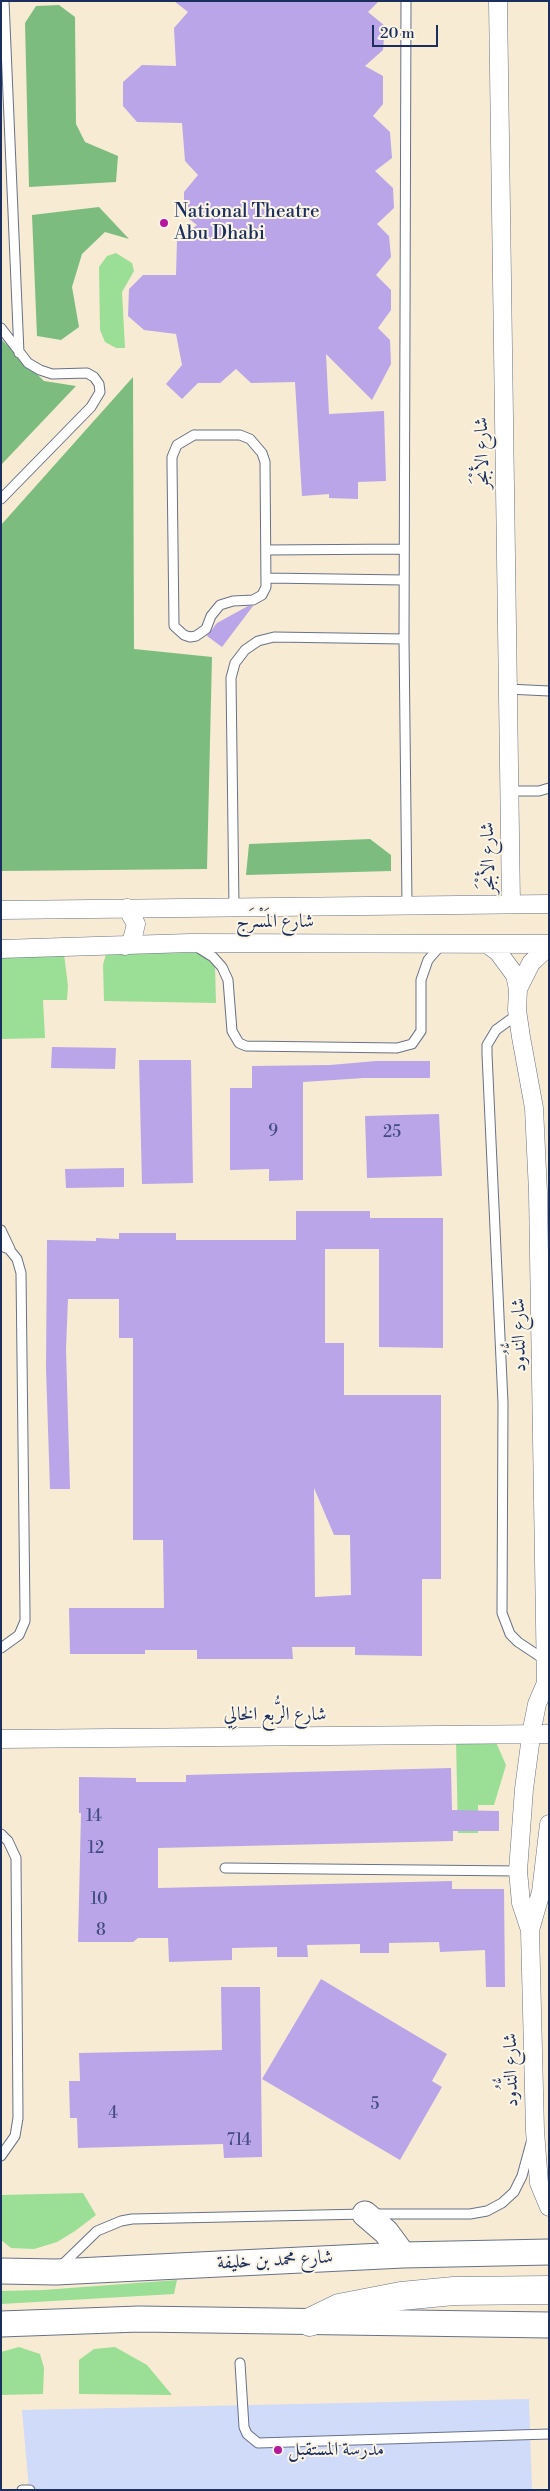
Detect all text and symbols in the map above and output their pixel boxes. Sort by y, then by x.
scale bar [375,15,441,47]
text: 20 m [380,24,415,43]
place label: National Theatre Abu Dhabi [174,201,320,245]
marker: National Theatre Abu Dhabi [158,217,170,229]
street label: شارع الأبْجَر [471,417,495,489]
street label: شارع الأبْجَر [477,822,501,894]
street label: شارع المَسْرَج [236,911,314,933]
house number: 9 [268,1122,278,1142]
house number: 25 [383,1123,401,1143]
street label: شارع النُّدُود [508,1298,532,1372]
street label: شارع الرُّبع الخالِي [223,1704,327,1726]
house number: 14 [86,1807,102,1827]
house number: 12 [88,1839,104,1859]
house number: 10 [91,1890,107,1910]
house number: 8 [96,1921,106,1941]
street label: شارع النُّدُود [500,2033,524,2107]
house number: 5 [371,2095,379,2115]
house number: 4 [108,2104,118,2124]
house number: 714 [227,2131,251,2151]
street label: شارع محمد بن خليفة [216,2247,334,2275]
place label: مدرسة المستقبل [288,2439,384,2461]
marker: مدرسة المستقبل [272,2444,284,2456]

